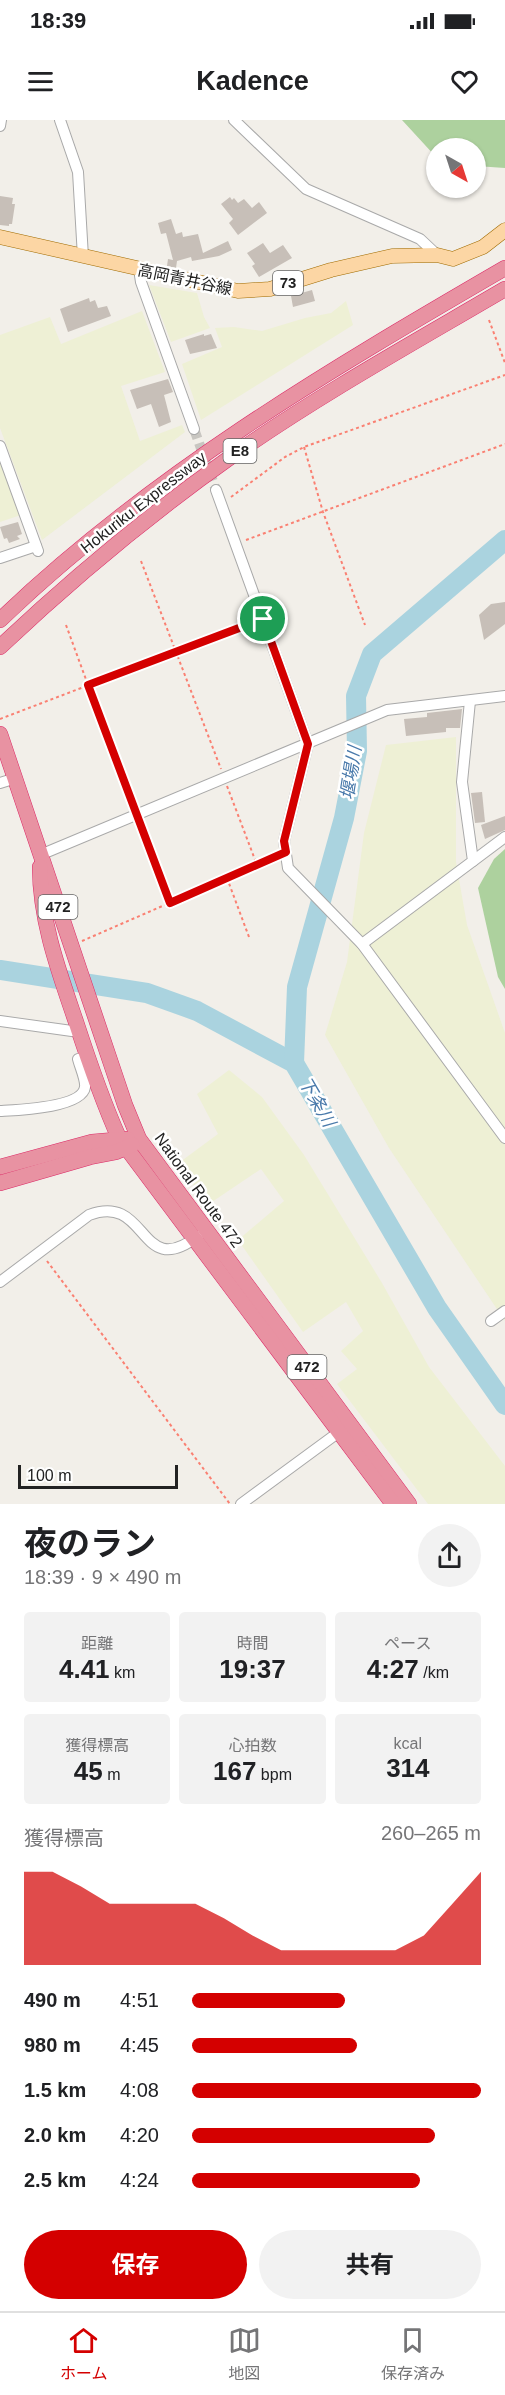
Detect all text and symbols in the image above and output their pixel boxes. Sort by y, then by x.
text: 18:39 [30,8,86,33]
icon: menu [24,65,57,98]
icon: heart [448,65,481,98]
text: Kadence [196,66,309,96]
north arrow [426,138,486,198]
map controls [426,138,486,198]
street label: 高岡青井谷線 [136,261,234,298]
road number: 73 [273,271,303,295]
road number: E8 [224,439,256,463]
street label: Hokuriku Expressway [77,448,209,556]
pin [237,593,288,644]
icon: arrive [246,602,279,635]
water label: 堰場川 [337,743,365,801]
road number: 472 [38,895,78,919]
water label: 下条川 [295,1074,340,1132]
street label: National Route 472 [151,1130,246,1251]
road number: 472 [288,1355,326,1379]
scale bar [18,1462,178,1490]
text: 100 m [27,1467,71,1484]
button: share [418,1524,481,1587]
text: 夜のラン [24,1525,156,1562]
text: 18:39 · 9 × 490 m [24,1566,181,1588]
text: 距離 [81,1635,113,1652]
text: 時間 [236,1635,269,1652]
text: ペース [384,1635,431,1652]
text: 4.41 [59,1654,110,1684]
text: 19:37 [219,1654,286,1684]
text: 4:27 [367,1654,419,1684]
text: km [110,1664,135,1681]
text: /km [419,1664,449,1681]
text: kcal [394,1735,422,1752]
text: 獲得標高 [65,1737,129,1754]
text: 心拍数 [228,1737,277,1754]
text: 314 [386,1753,430,1783]
text: 45 [74,1756,103,1786]
text: 167 [213,1756,256,1786]
text: m [103,1766,121,1783]
text: bpm [256,1766,292,1783]
text: 260–265 m [381,1822,481,1844]
text: 獲得標高 [24,1827,104,1849]
text: 490 m [24,1989,81,2011]
text: 4:51 [120,1989,159,2011]
text: 980 m [24,2034,81,2056]
text: 4:45 [120,2034,159,2056]
text: 1.5 km [24,2079,86,2101]
text: 4:08 [120,2079,159,2101]
text: 2.0 km [24,2124,86,2146]
text: 4:20 [120,2124,159,2146]
text: 2.5 km [24,2169,86,2191]
text: 4:24 [120,2169,159,2191]
button: 保存 [24,2230,247,2299]
button: 共有 [259,2230,481,2299]
tab: ホーム [60,2324,108,2384]
tab: 地図 [228,2324,261,2384]
tab: 保存済み [381,2324,445,2384]

